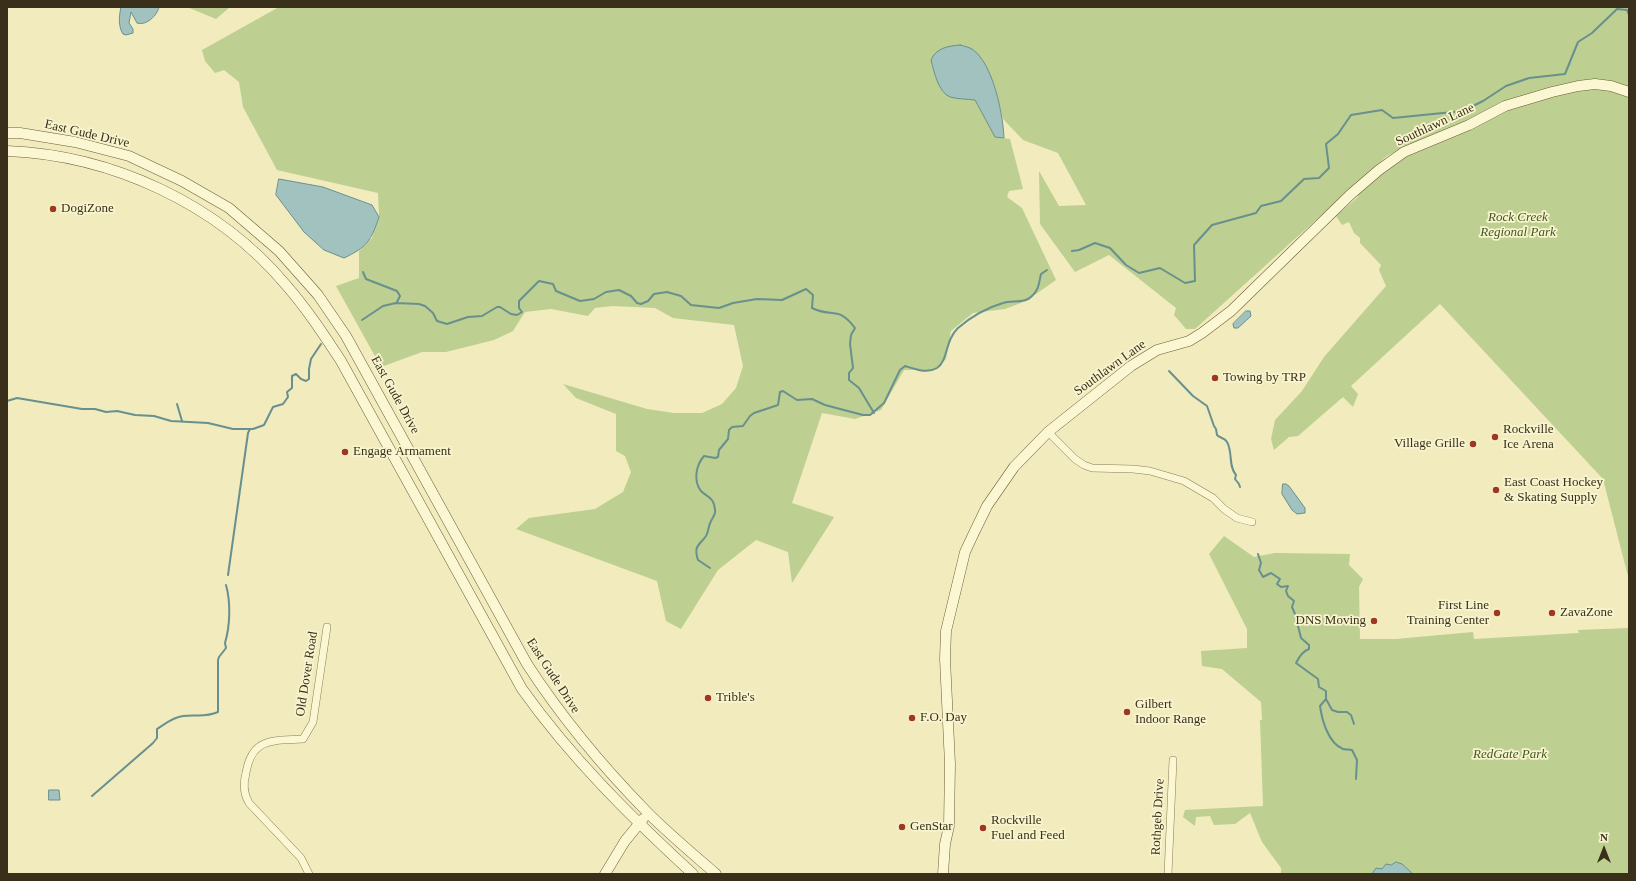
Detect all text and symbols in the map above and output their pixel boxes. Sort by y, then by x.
street label: Southlawn Lane [1393,100,1477,150]
street label: East Gude Drive [43,117,131,151]
place label: DogiZone [61,201,114,217]
marker: DogiZone [48,204,58,214]
park label: Rock Creek Regional Park [1480,210,1556,241]
street label: Southlawn Lane [1071,337,1149,399]
street label: East Gude Drive [367,353,423,437]
place label: Towing by TRP [1223,370,1306,386]
marker: Towing by TRP [1210,373,1220,383]
place label: Rockville Ice Arena [1503,422,1554,453]
marker: Rockville Ice Arena [1490,432,1500,442]
place label: Village Grille [1394,436,1465,452]
marker: Village Grille [1468,439,1478,449]
place label: Engage Armament [353,444,451,460]
marker: Engage Armament [340,447,350,457]
place label: East Coast Hockey & Skating Supply [1504,475,1603,506]
marker: East Coast Hockey & Skating Supply [1491,485,1501,495]
place label: First Line Training Center [1407,598,1489,629]
place label: ZavaZone [1560,605,1613,621]
marker: First Line Training Center [1492,608,1502,618]
marker: ZavaZone [1547,608,1557,618]
place label: DNS Moving [1296,613,1366,629]
marker: DNS Moving [1369,616,1379,626]
street label: Old Dover Road [293,630,321,718]
street label: East Gude Drive [523,635,583,717]
place label: Trible's [716,690,755,706]
marker: Trible's [703,693,713,703]
place label: Gilbert Indoor Range [1135,697,1206,728]
marker: Gilbert Indoor Range [1122,707,1132,717]
place label: F.O. Day [920,710,967,726]
marker: F.O. Day [907,713,917,723]
park label: RedGate Park [1473,747,1547,763]
street label: Rothgeb Drive [1148,778,1168,856]
place label: Rockville Fuel and Feed [991,813,1065,844]
place label: GenStar [910,819,953,835]
marker: GenStar [897,822,907,832]
marker: Rockville Fuel and Feed [978,823,988,833]
north arrow [1584,829,1624,869]
text: N [1600,831,1608,843]

